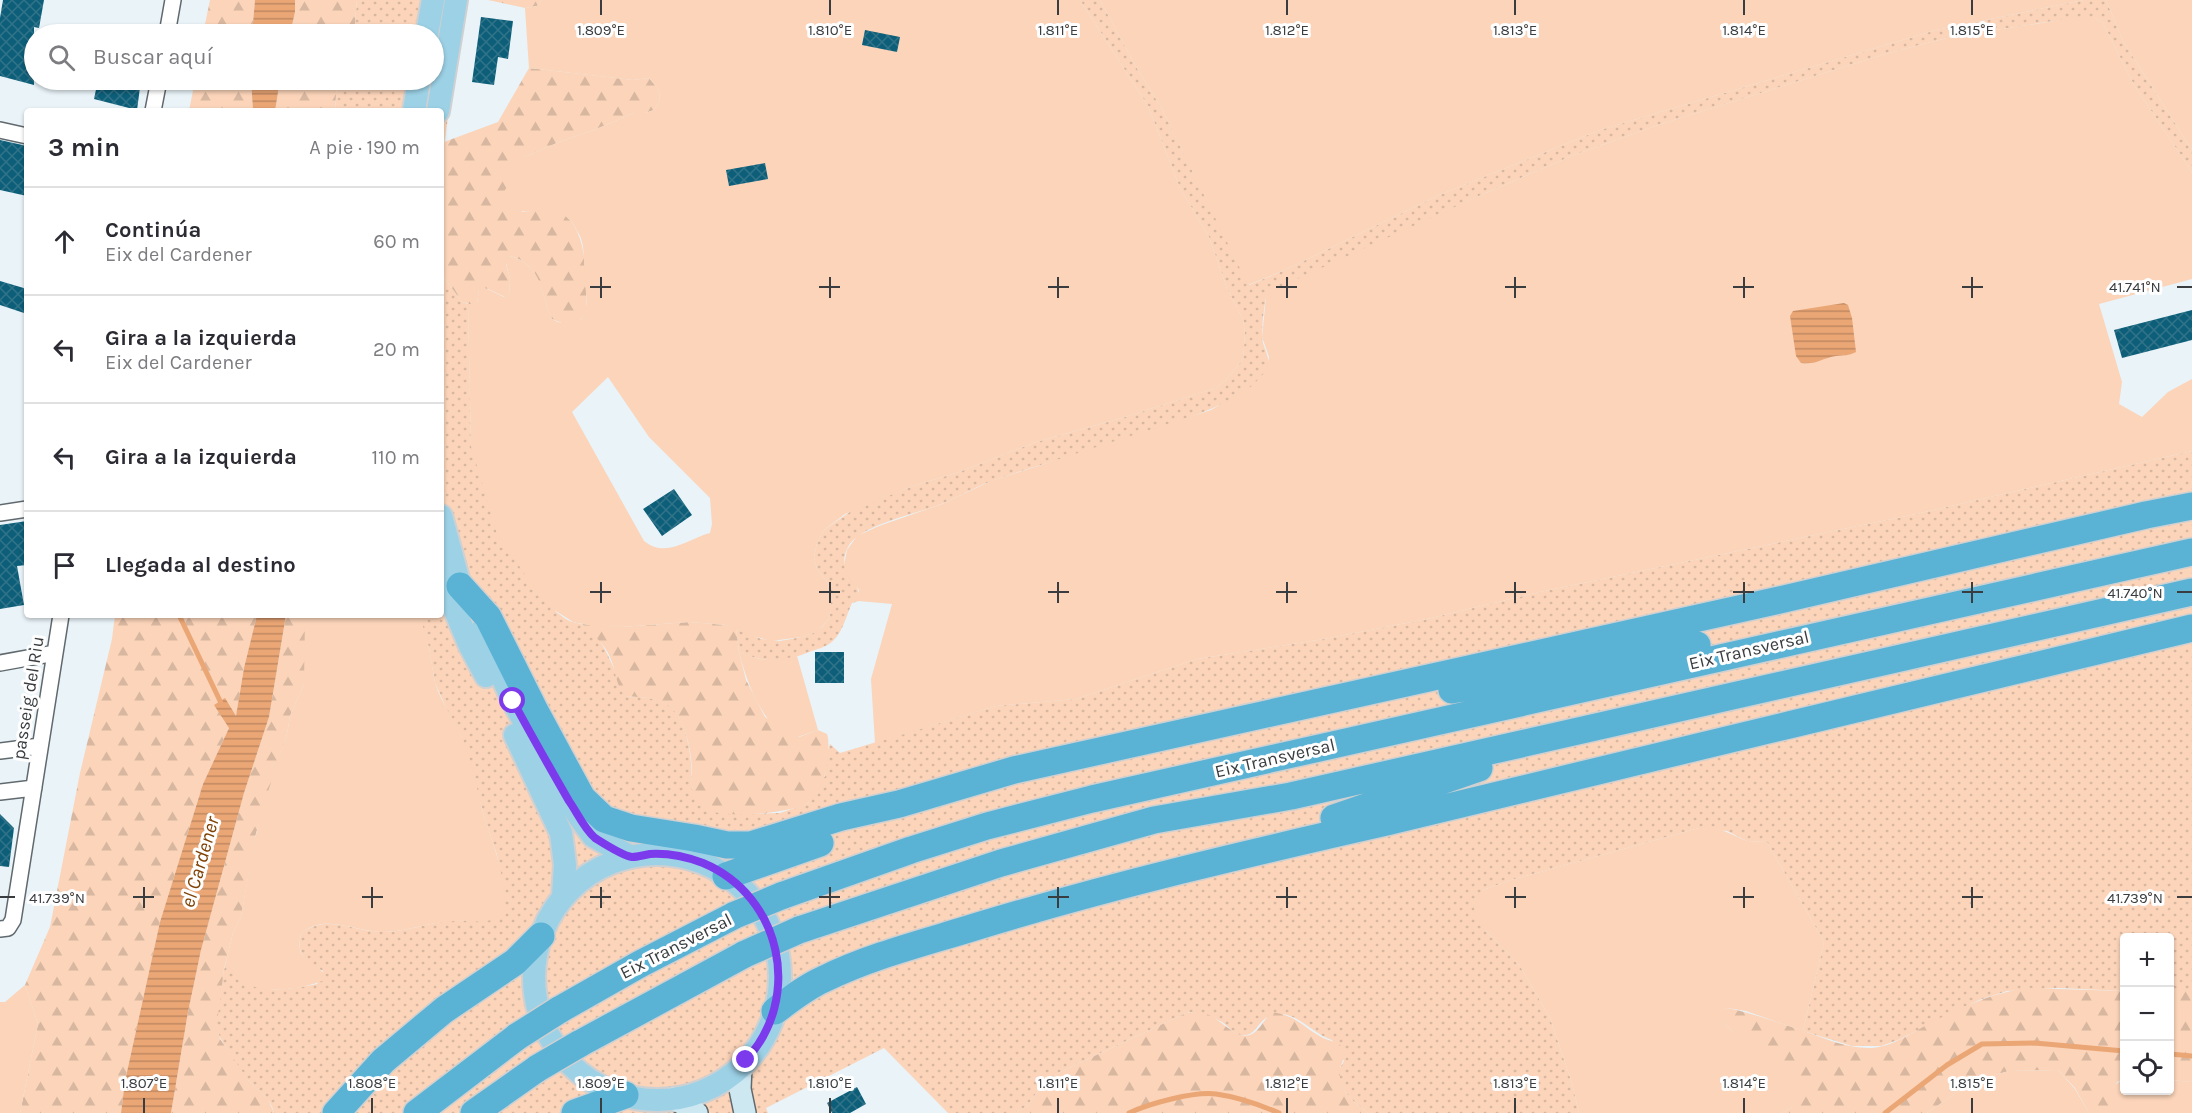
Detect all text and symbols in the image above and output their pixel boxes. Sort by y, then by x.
text: 1.809°E [577,21,625,39]
text: 1.810°E [808,21,852,39]
text: 1.811°E [1038,21,1078,39]
text: 1.812°E [1265,21,1309,39]
text: 1.813°E [1493,21,1537,39]
text: 1.814°E [1722,21,1766,39]
text: 1.815°E [1950,21,1994,39]
search box [24,24,444,90]
icon: search [45,41,78,74]
text: Buscar aquí [93,44,213,70]
text: 3 min [48,132,120,163]
text: A pie · 190 m [309,136,420,159]
text: Continúa [105,217,201,243]
icon: ahead [48,225,81,258]
text: 60 m [373,230,420,253]
text: Eix del Cardener [105,243,252,266]
text: 41.741°N [2109,278,2161,296]
text: Gira a la izquierda [105,325,297,351]
icon: left [48,333,81,366]
text: 20 m [373,338,420,361]
text: Eix del Cardener [105,351,252,374]
icon: left [48,441,81,474]
text: Gira a la izquierda [105,444,297,470]
text: 110 m [371,446,420,469]
icon: arrive [48,549,81,582]
text: Llegada al destino [105,552,296,578]
text: 41.740°N [2107,584,2163,602]
street label: Eix Transversal [1687,625,1811,675]
street label: passeig del Riu [7,635,49,761]
route start [499,687,525,713]
street label: Eix Transversal [1213,733,1337,783]
water label: el Cardener [176,813,224,910]
text: 41.739°N [29,889,85,907]
text: 41.739°N [2107,889,2163,907]
street label: Eix Transversal [616,908,736,984]
map controls [2120,933,2174,1095]
button: + [2120,933,2174,987]
button: − [2120,987,2174,1041]
button: locate [2120,1041,2174,1095]
route end [732,1046,758,1072]
text: 1.807°E [121,1074,167,1092]
text: 1.808°E [348,1074,396,1092]
text: 1.809°E [577,1074,625,1092]
text: 1.810°E [808,1074,852,1092]
text: 1.811°E [1038,1074,1078,1092]
text: 1.812°E [1265,1074,1309,1092]
text: 1.813°E [1493,1074,1537,1092]
text: 1.814°E [1722,1074,1766,1092]
text: 1.815°E [1950,1074,1994,1092]

